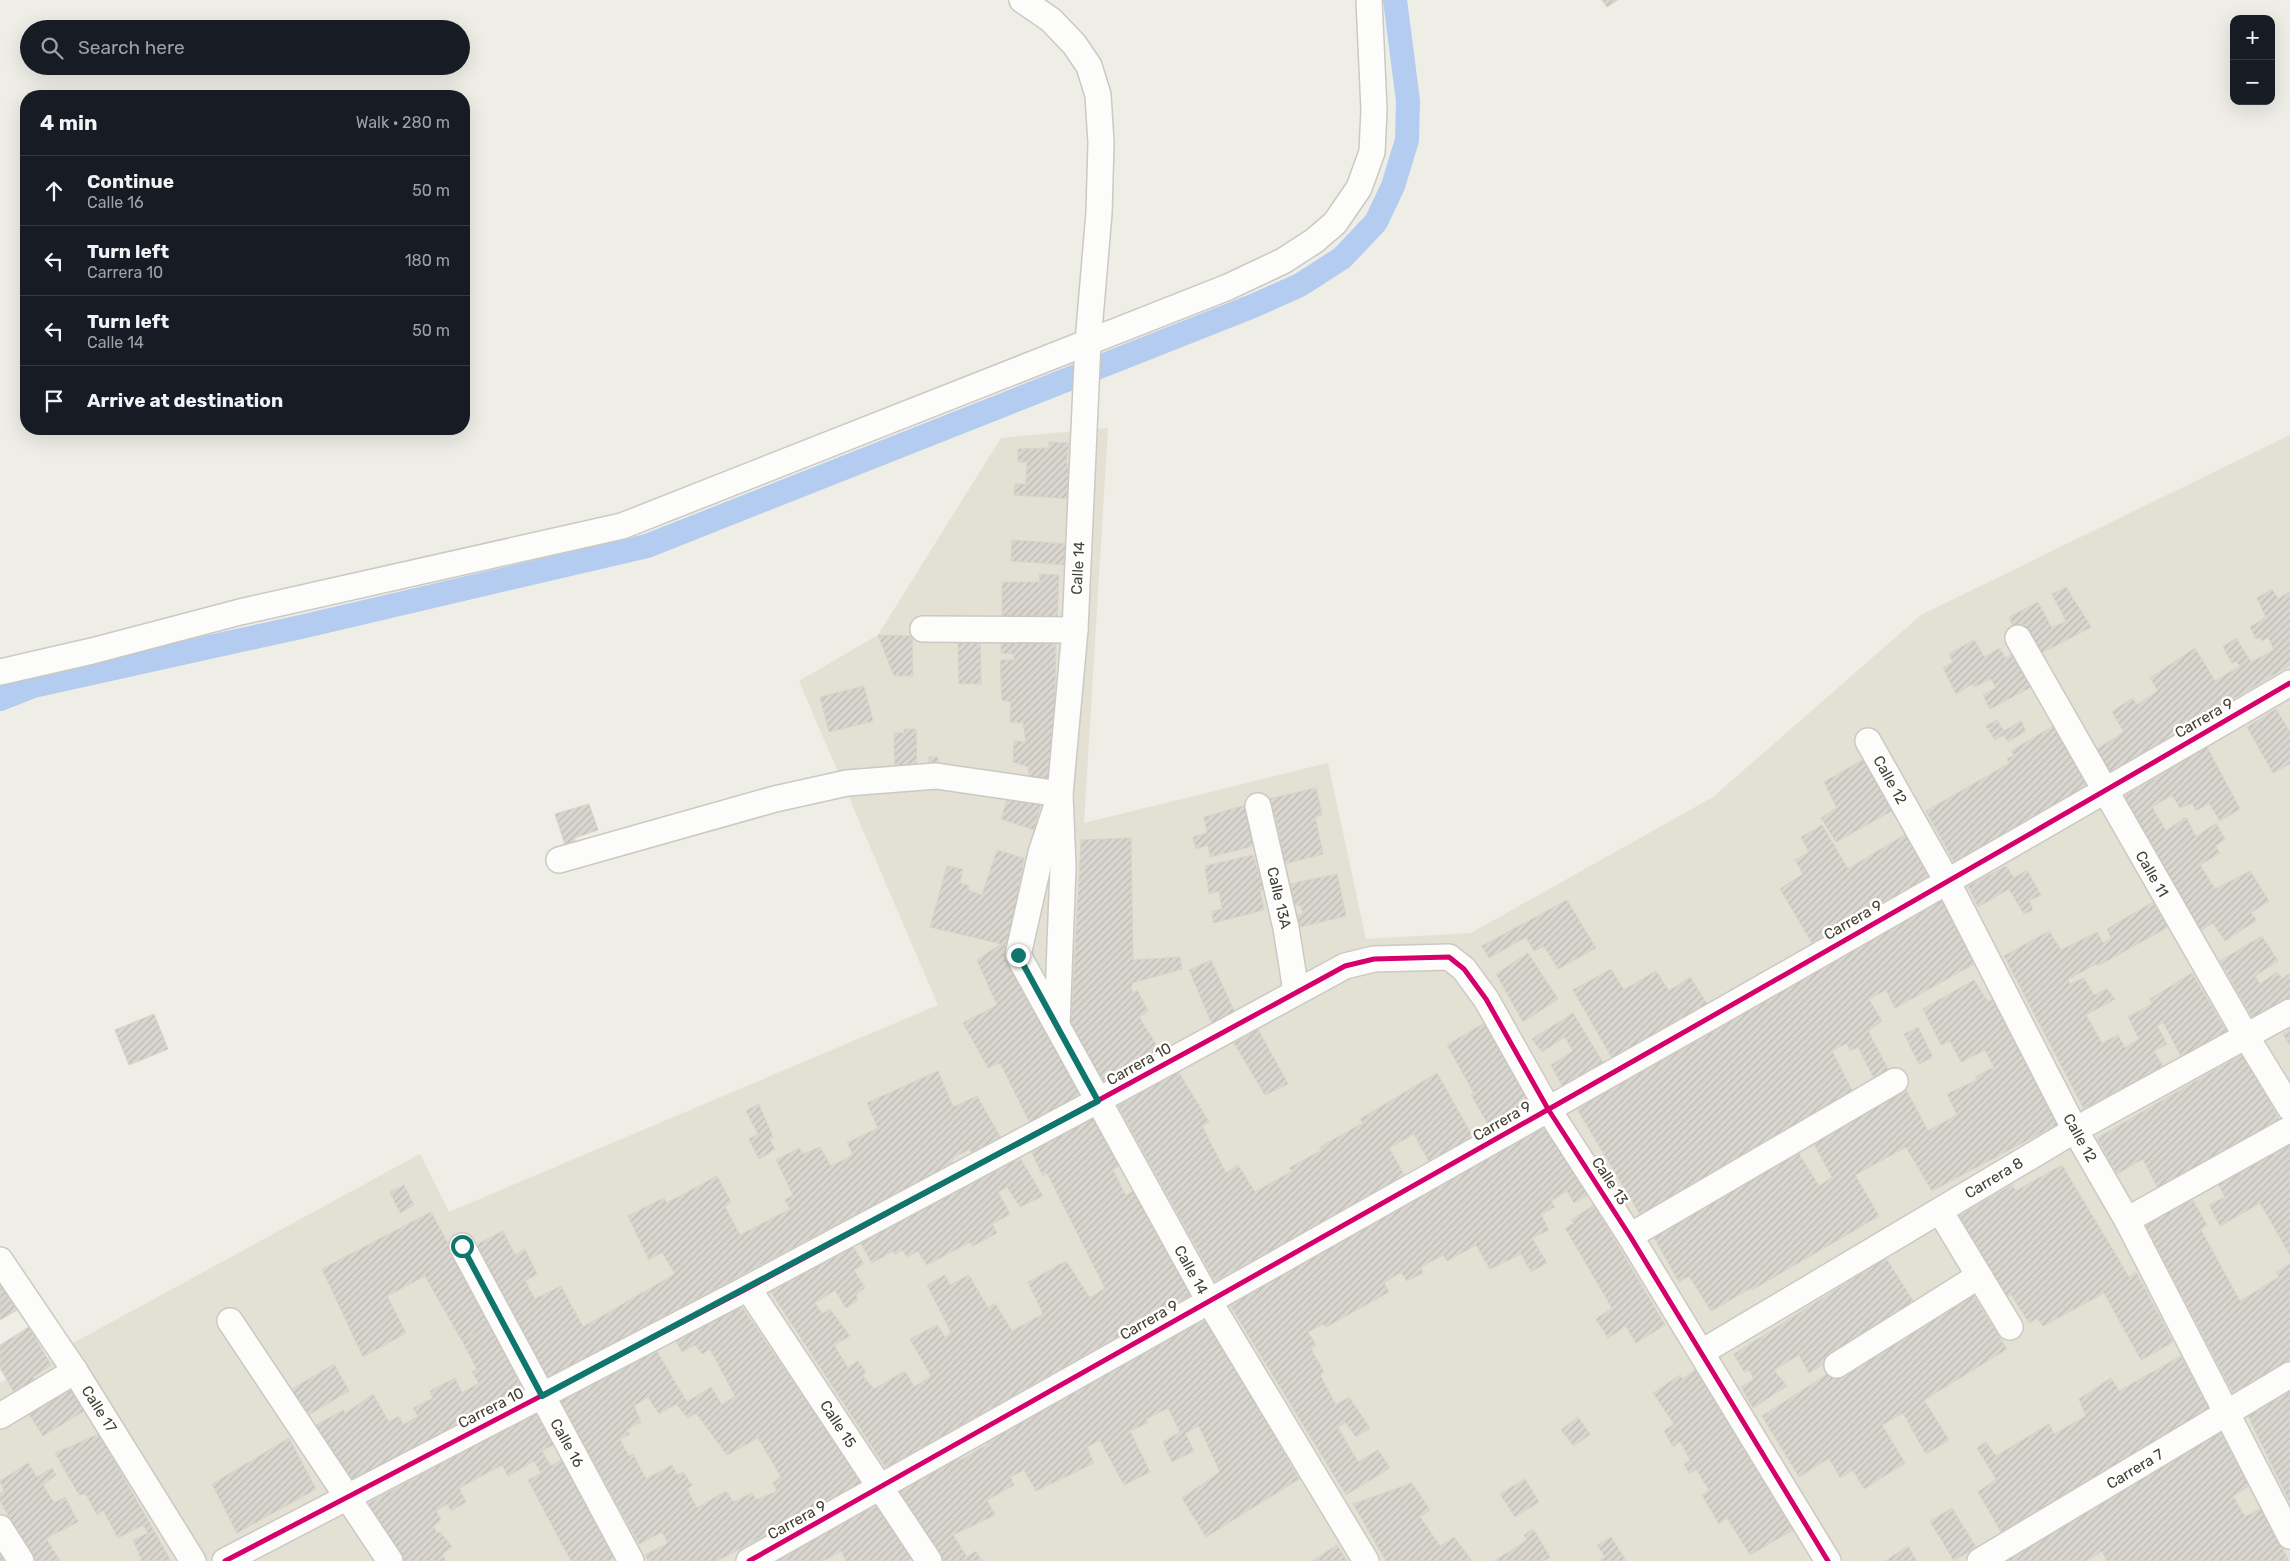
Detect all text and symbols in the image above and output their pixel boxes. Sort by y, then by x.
map controls [2230,15,2275,105]
button: + [2230,15,2275,60]
search box [20,20,470,75]
icon: search [38,34,66,62]
text: Search here [78,36,185,59]
button: − [2230,60,2275,105]
text: 4 min [40,110,98,135]
text: Walk · 280 m [356,113,450,132]
text: Continue [87,170,174,193]
icon: ahead [40,177,68,205]
text: 50 m [412,181,450,200]
text: Calle 16 [87,193,144,212]
text: Turn left [87,240,169,263]
icon: left [40,247,68,275]
text: 180 m [405,251,450,270]
text: Carrera 10 [87,263,163,282]
text: Turn left [87,310,169,333]
icon: left [40,317,68,345]
text: 50 m [412,321,450,340]
text: Calle 14 [87,333,144,352]
icon: arrive [40,387,68,415]
text: Arrive at destination [87,389,283,412]
street label: Calle 14 [1068,541,1088,595]
street label: Carrera 9 [2172,694,2236,742]
street label: Calle 12 [1869,753,1911,808]
street label: Calle 11 [2132,848,2172,900]
street label: Calle 13A [1263,865,1295,931]
street label: Carrera 9 [1821,896,1885,944]
route end [1007,944,1030,967]
street label: Carrera 10 [1103,1039,1175,1089]
street label: Carrera 9 [1470,1097,1534,1145]
street label: Calle 12 [2059,1111,2101,1166]
street label: Calle 13 [1588,1154,1632,1208]
street label: Carrera 8 [1962,1154,2026,1202]
route start [451,1235,474,1258]
street label: Calle 14 [1170,1242,1212,1298]
street label: Carrera 9 [1117,1296,1181,1344]
street label: Calle 17 [78,1382,121,1436]
street label: Carrera 10 [455,1384,527,1432]
street label: Calle 15 [816,1397,860,1451]
street label: Calle 16 [546,1415,588,1471]
street label: Carrera 7 [2103,1445,2167,1493]
street label: Carrera 9 [764,1496,830,1543]

